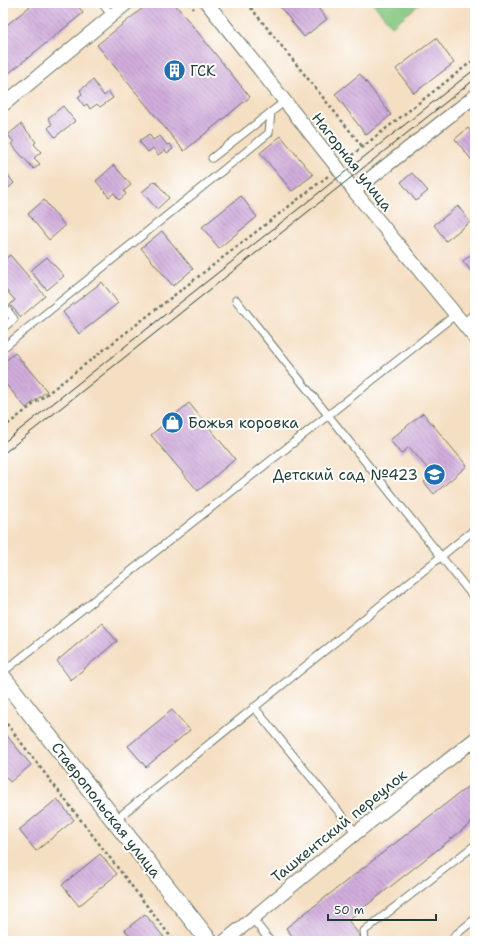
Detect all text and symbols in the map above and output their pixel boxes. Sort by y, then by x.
building icon: ГСК [161,58,187,84]
place label: ГСК [190,61,216,81]
street label: Нагорная улица [307,108,397,216]
shop icon: Божья коровка [160,410,186,436]
place label: Божья коровка [188,413,299,433]
school or university icon: Детский сад №423 [421,462,447,488]
place label: Детский сад №423 [273,465,418,485]
street label: Ставропольская улица [47,738,166,882]
street label: Ташкентский переулок [267,765,411,887]
scale bar [328,896,436,922]
text: 50 m [334,902,364,918]

